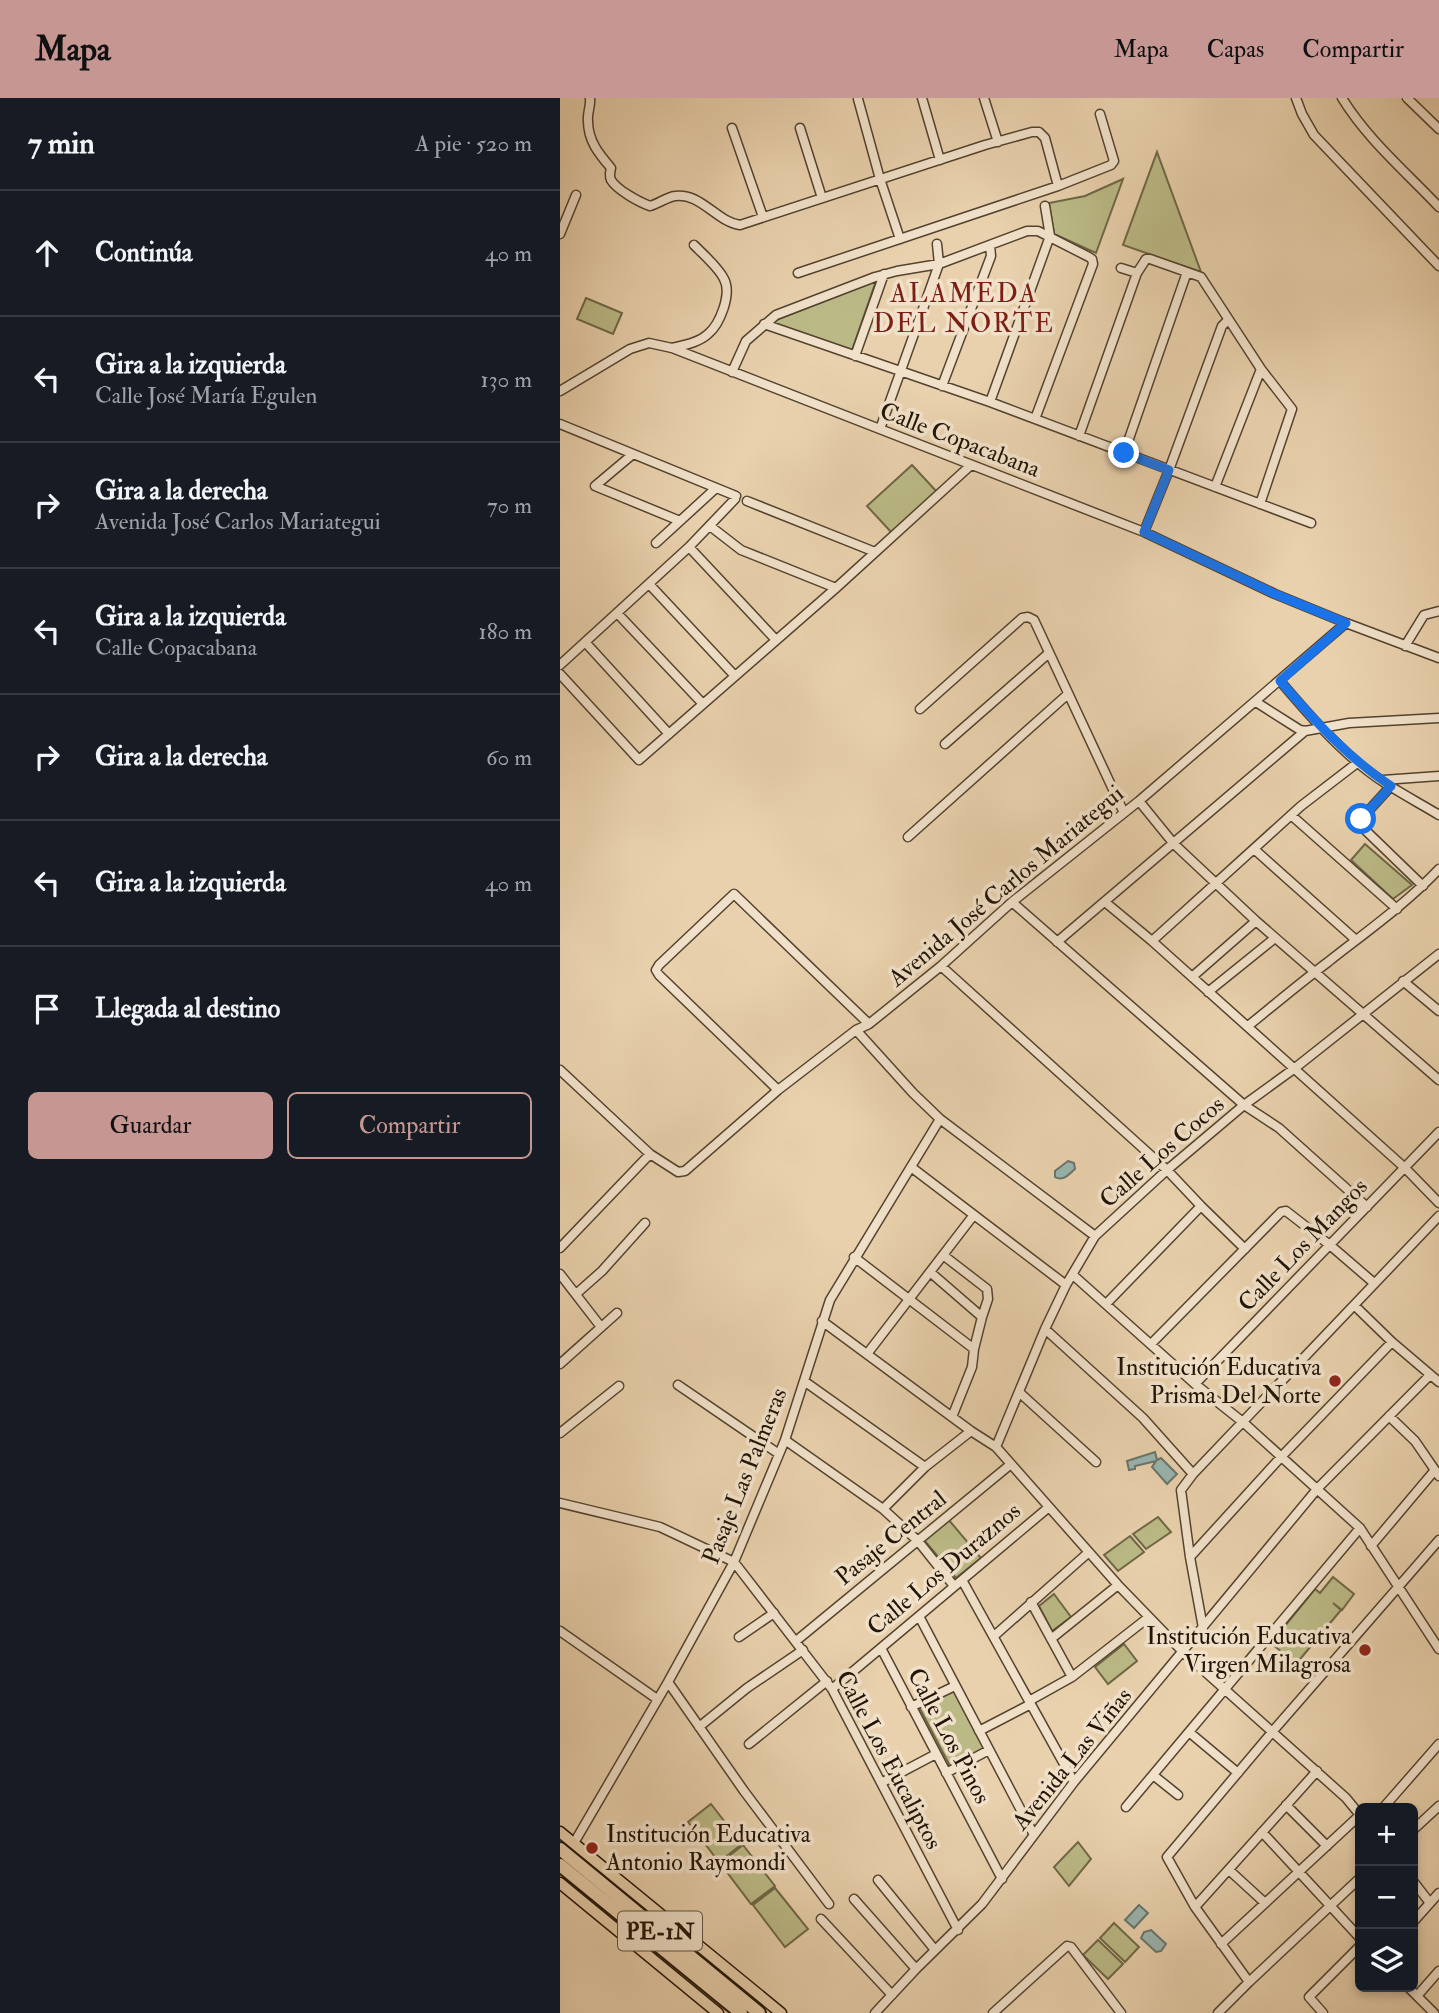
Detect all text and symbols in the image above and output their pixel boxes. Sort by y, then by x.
text: Mapa [35,29,111,70]
text: Mapa [1114,34,1169,65]
text: Capas [1207,34,1264,65]
text: Compartir [1302,34,1404,65]
text: 7 min [28,125,95,162]
text: A pie · 520 m [415,129,532,158]
icon: ahead [28,234,66,272]
text: Continúa [95,237,193,269]
text: 40 m [485,239,532,268]
district label: ALAMEDA DEL NORTE [873,278,1055,340]
text: Gira a la izquierda [95,349,286,381]
icon: left [28,360,66,398]
text: 130 m [480,365,532,394]
text: Calle José María Egulen [95,381,317,410]
street label: Calle Copacabana [875,395,1046,485]
route end [1108,437,1139,468]
text: Gira a la derecha [95,475,268,507]
icon: right [28,486,66,524]
text: 70 m [487,491,532,520]
text: Avenida José Carlos Mariategui [95,507,381,536]
text: Gira a la izquierda [95,601,286,633]
icon: left [28,612,66,650]
text: 180 m [479,617,532,646]
text: Calle Copacabana [95,633,257,662]
icon: right [28,738,66,776]
text: Gira a la derecha [95,741,268,773]
text: 60 m [486,743,532,772]
street label: Avenida José Carlos Mariategui [881,778,1130,994]
route start [1345,803,1376,834]
icon: left [28,864,66,902]
text: Gira a la izquierda [95,867,286,899]
text: 40 m [485,869,532,898]
icon: arrive [28,990,66,1028]
text: Llegada al destino [95,993,280,1025]
street label: Calle Los Cocos [1093,1089,1231,1215]
button: Guardar [28,1092,273,1159]
button: Compartir [287,1092,532,1159]
street label: Calle Los Mangos [1231,1172,1375,1318]
place label: Institución Educativa Prisma Del Norte [1116,1352,1322,1411]
marker: Institución Educativa Prisma Del Norte [1327,1373,1343,1389]
street label: Pasaje Las Palmeras [695,1383,795,1569]
street label: Pasaje Central [829,1484,953,1592]
street label: Calle Los Duraznos [861,1496,1027,1642]
place label: Institución Educativa Virgen Milagrosa [1146,1621,1352,1680]
marker: Institución Educativa Virgen Milagrosa [1357,1642,1373,1658]
street label: Calle Los Pinos [900,1663,998,1809]
street label: Calle Los Eucaliptos [829,1665,949,1855]
street label: Avenida Las Viñas [1004,1681,1139,1837]
map controls [1355,1803,1418,1992]
button: + [1355,1803,1418,1866]
place label: Institución Educativa Antonio Raymondi [605,1819,812,1878]
marker: Institución Educativa Antonio Raymondi [584,1840,600,1856]
button: − [1355,1866,1418,1929]
road number: PE-1N [618,1912,702,1950]
button: layers [1355,1929,1418,1992]

